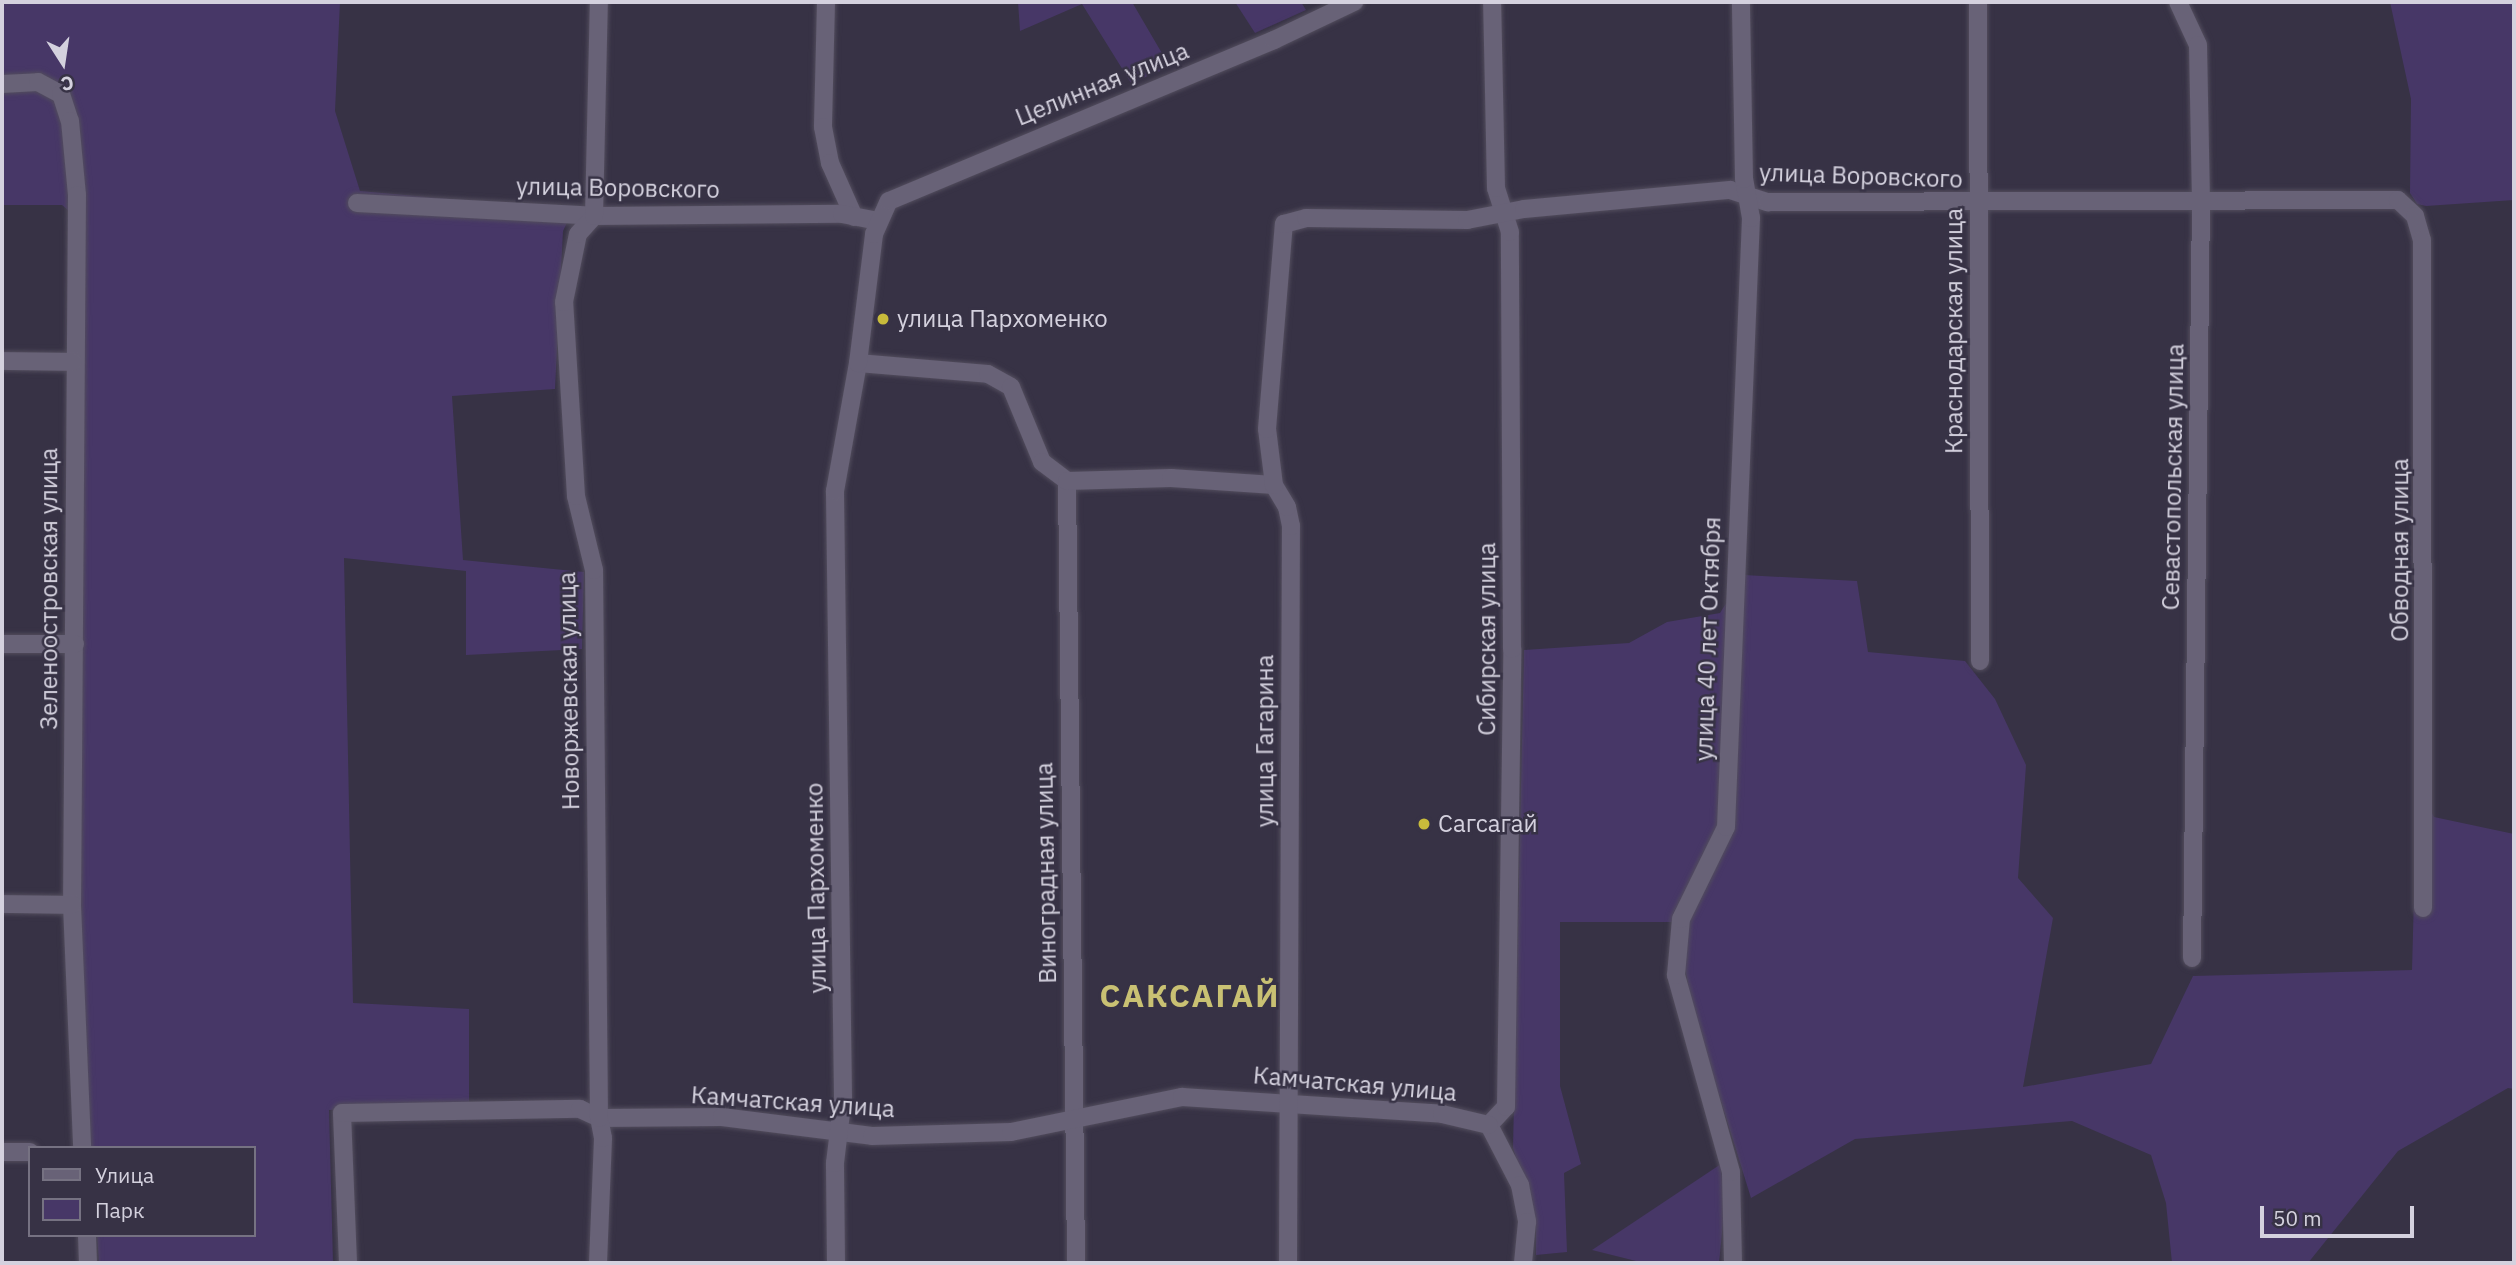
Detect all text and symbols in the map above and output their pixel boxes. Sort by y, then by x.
north arrow [28,28,98,98]
street label: Целинная улица [1011,36,1193,132]
text: С [59,71,76,97]
street label: улица Воровского [1759,158,1963,194]
street label: улица Воровского [516,172,720,204]
street label: Краснодарская улица [1940,208,1968,454]
place label: улица Пархоменко [897,305,1108,333]
marker: улица Пархоменко [875,311,891,327]
street label: Севастопольская улица [2156,343,2190,611]
street label: Зеленоостровская улица [35,448,63,730]
street label: Обводная улица [2386,458,2414,642]
street label: улица 40 лет Октября [1689,516,1727,762]
street label: Сибирская улица [1473,542,1501,736]
street label: Новоржевская улица [553,572,585,810]
street label: улица Гагарина [1251,655,1279,827]
street label: Виноградная улица [1030,762,1062,984]
street label: улица Пархоменко [800,782,832,994]
place label: Сагсагай [1438,810,1538,838]
marker: Сагсагай [1416,816,1432,832]
district label: САКСАГАЙ [1101,976,1279,1014]
street label: Камчатская улица [1252,1061,1458,1107]
street label: Камчатская улица [690,1081,896,1123]
legend [28,1146,256,1237]
text: Улица [95,1161,154,1189]
scale bar [2264,1192,2418,1236]
text: Парк [95,1196,145,1224]
text: 50 m [2273,1204,2322,1232]

